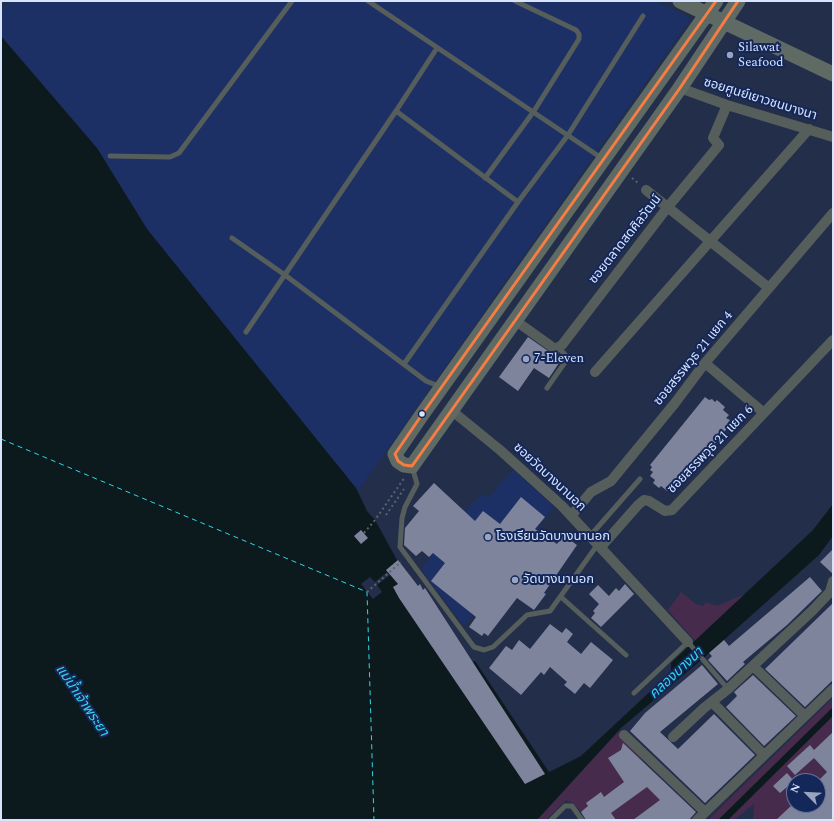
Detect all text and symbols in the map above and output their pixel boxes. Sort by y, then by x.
place label: Silawat Seafood [738,40,784,71]
marker: Silawat Seafood [725,50,735,60]
street label: ซอยศูนย์เยาวชนบางนา [701,75,819,125]
street label: ซอยตลาดสดศิลวัฒน์ [586,192,666,288]
street label: ซอยสรรพวุธ 21 แยก 4 [651,309,737,409]
place label: 7-Eleven [534,351,584,367]
marker: 7-Eleven [521,354,531,364]
street label: ซอยสรรพวุธ 21 แยก 6 [665,403,757,497]
unlabelled marker [417,409,427,419]
street label: ซอยวัดบางนานอก [510,440,588,516]
place label: โรงเรียนวัดบางนานอก [496,529,610,545]
marker: โรงเรียนวัดบางนานอก [483,532,493,542]
place label: วัดบางนานอก [523,572,594,588]
marker: วัดบางนานอก [510,575,520,585]
water label: คลองบางนา [646,645,708,703]
water label: แม่น้ำเจ้าพระยา [51,662,111,740]
north arrow [786,773,826,813]
text: N [786,781,805,796]

